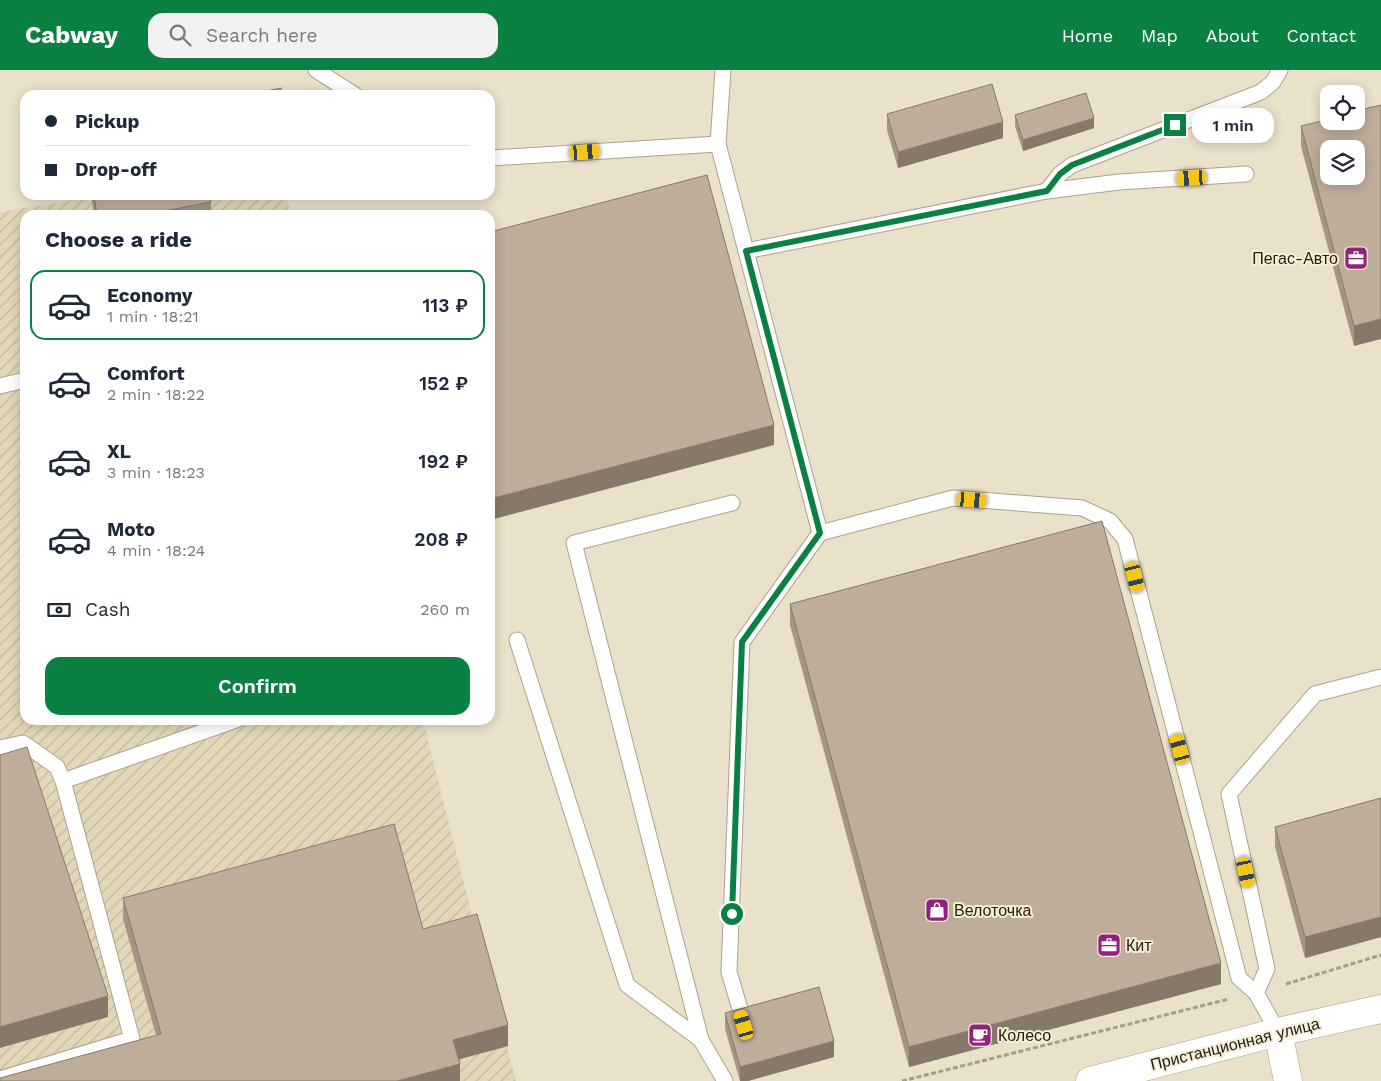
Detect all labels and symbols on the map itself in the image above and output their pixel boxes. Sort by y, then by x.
callout: 1 min [1192,108,1275,142]
route end [1164,114,1186,136]
car [569,143,600,161]
car [1176,170,1207,186]
office icon: Пегас-Авто [1343,245,1369,271]
place label: Пегас-Авто [1252,249,1338,268]
car [956,491,987,509]
car [1124,561,1145,593]
car [1168,733,1191,765]
car [1235,856,1256,888]
shop icon: Велоточка [924,897,950,923]
place label: Велоточка [954,901,1031,920]
route start [721,903,743,925]
office icon: Кит [1096,932,1122,958]
place label: Кит [1126,936,1152,955]
car [732,1009,755,1041]
street label: Пристанционная улица [1148,1014,1322,1074]
cafe icon: Колесо [967,1022,993,1048]
place label: Колесо [998,1026,1051,1045]

